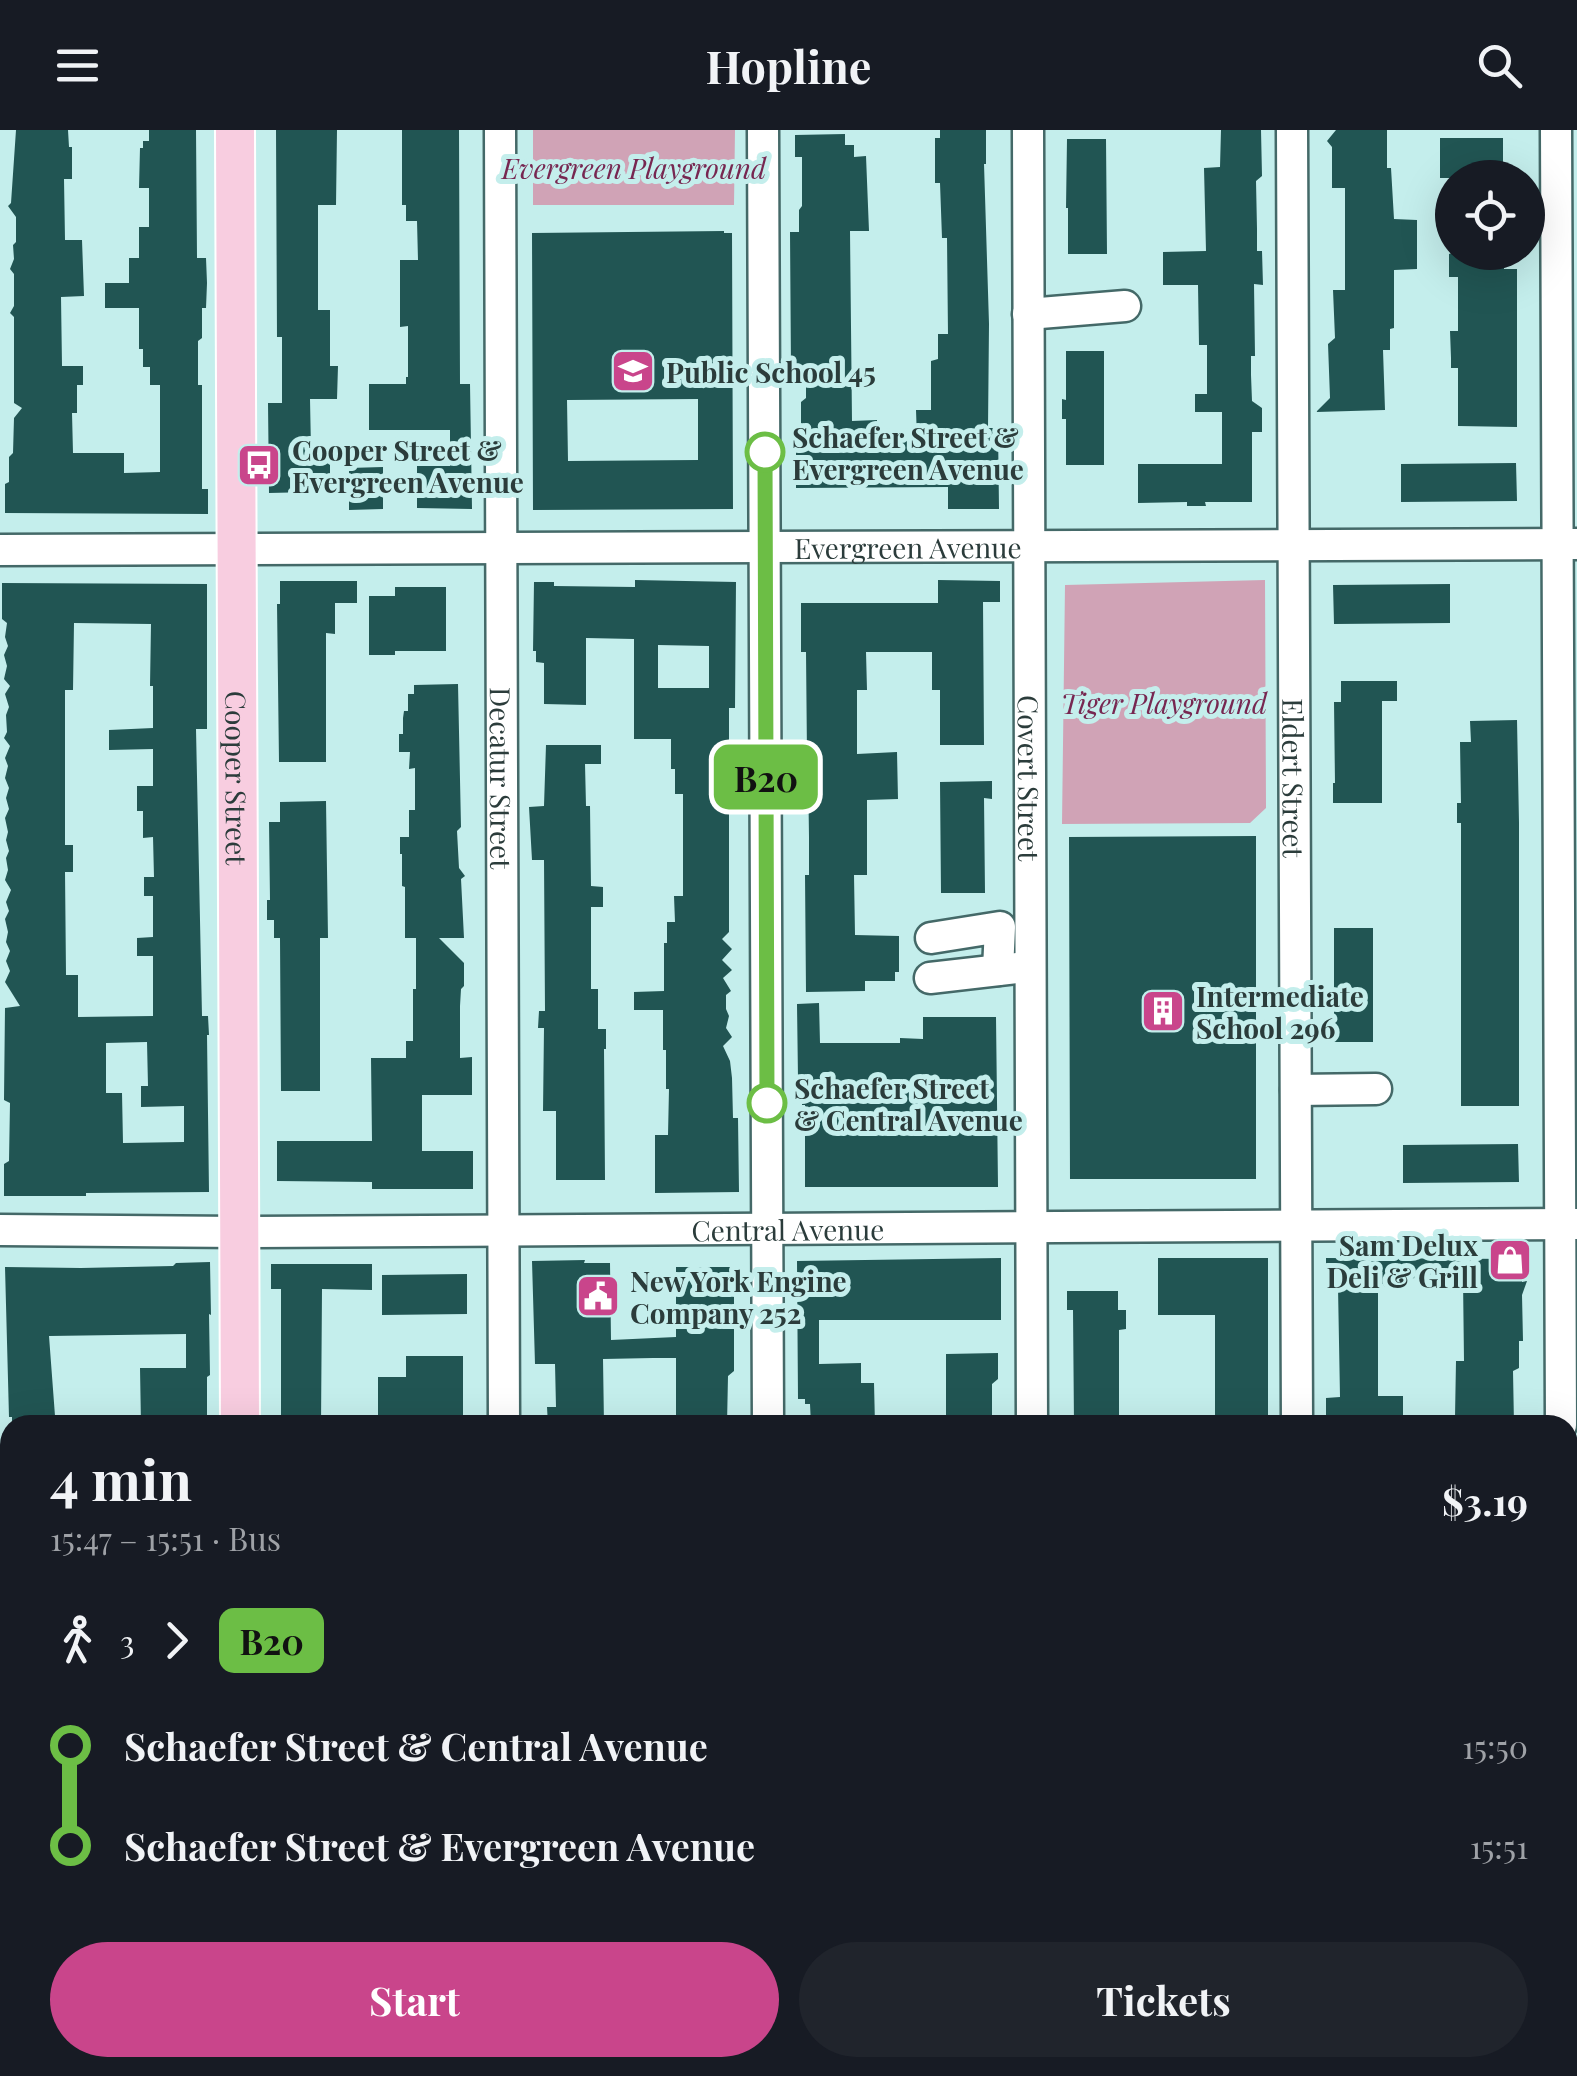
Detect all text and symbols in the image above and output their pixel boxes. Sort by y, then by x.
text: Hopline [705,35,872,95]
icon: menu [50,38,105,93]
icon: search [1472,38,1527,93]
park label: Evergreen Playground [501,149,767,186]
map controls [1435,160,1545,270]
button: locate [1435,160,1545,270]
school or university icon: Public School 45 [610,348,656,394]
place label: Public School 45 [666,353,876,390]
place label: Schaefer Street & Evergreen Avenue [792,418,1024,487]
place label: Cooper Street & Evergreen Avenue [292,431,524,500]
marker: Schaefer Street & Evergreen Avenue [746,433,784,471]
bus stop icon: Cooper Street & Evergreen Avenue [236,442,282,488]
street label: Evergreen Avenue [794,528,1022,565]
park label: Tiger Playground [1061,684,1268,721]
street label: Decatur Street [483,687,521,870]
street label: Cooper Street [219,691,256,866]
street label: Covert Street [1011,695,1049,862]
street label: Eldert Street [1276,698,1313,859]
line badge: B20 [708,744,824,810]
text: B20 [734,754,798,801]
place label: Intermediate School 296 [1196,977,1364,1046]
building icon: Intermediate School 296 [1140,988,1186,1034]
place label: Schaefer Street & Central Avenue [794,1069,1023,1138]
marker: Schaefer Street & Central Avenue [748,1084,786,1122]
street label: Central Avenue [691,1210,885,1248]
place label: Sam Delux Deli & Grill [1326,1226,1479,1295]
shop icon: Sam Delux Deli & Grill [1487,1237,1533,1283]
place label: New York Engine Company 252 [630,1262,847,1331]
public building icon: New York Engine Company 252 [575,1273,621,1319]
text: 4 min [50,1441,192,1515]
text: $3.19 [1442,1475,1528,1526]
text: 15:47 – 15:51 · Bus [50,1516,281,1559]
icon: walk [50,1613,105,1668]
icon: forward [149,1613,204,1668]
text: B20 [239,1617,304,1664]
text: 3 [120,1619,134,1662]
text: Schaefer Street & Central Avenue [124,1720,708,1771]
text: 15:50 [1462,1724,1528,1767]
text: Schaefer Street & Evergreen Avenue [124,1820,755,1871]
text: 15:51 [1470,1824,1528,1867]
button: Start [50,1942,779,2057]
button: Tickets [799,1942,1528,2057]

